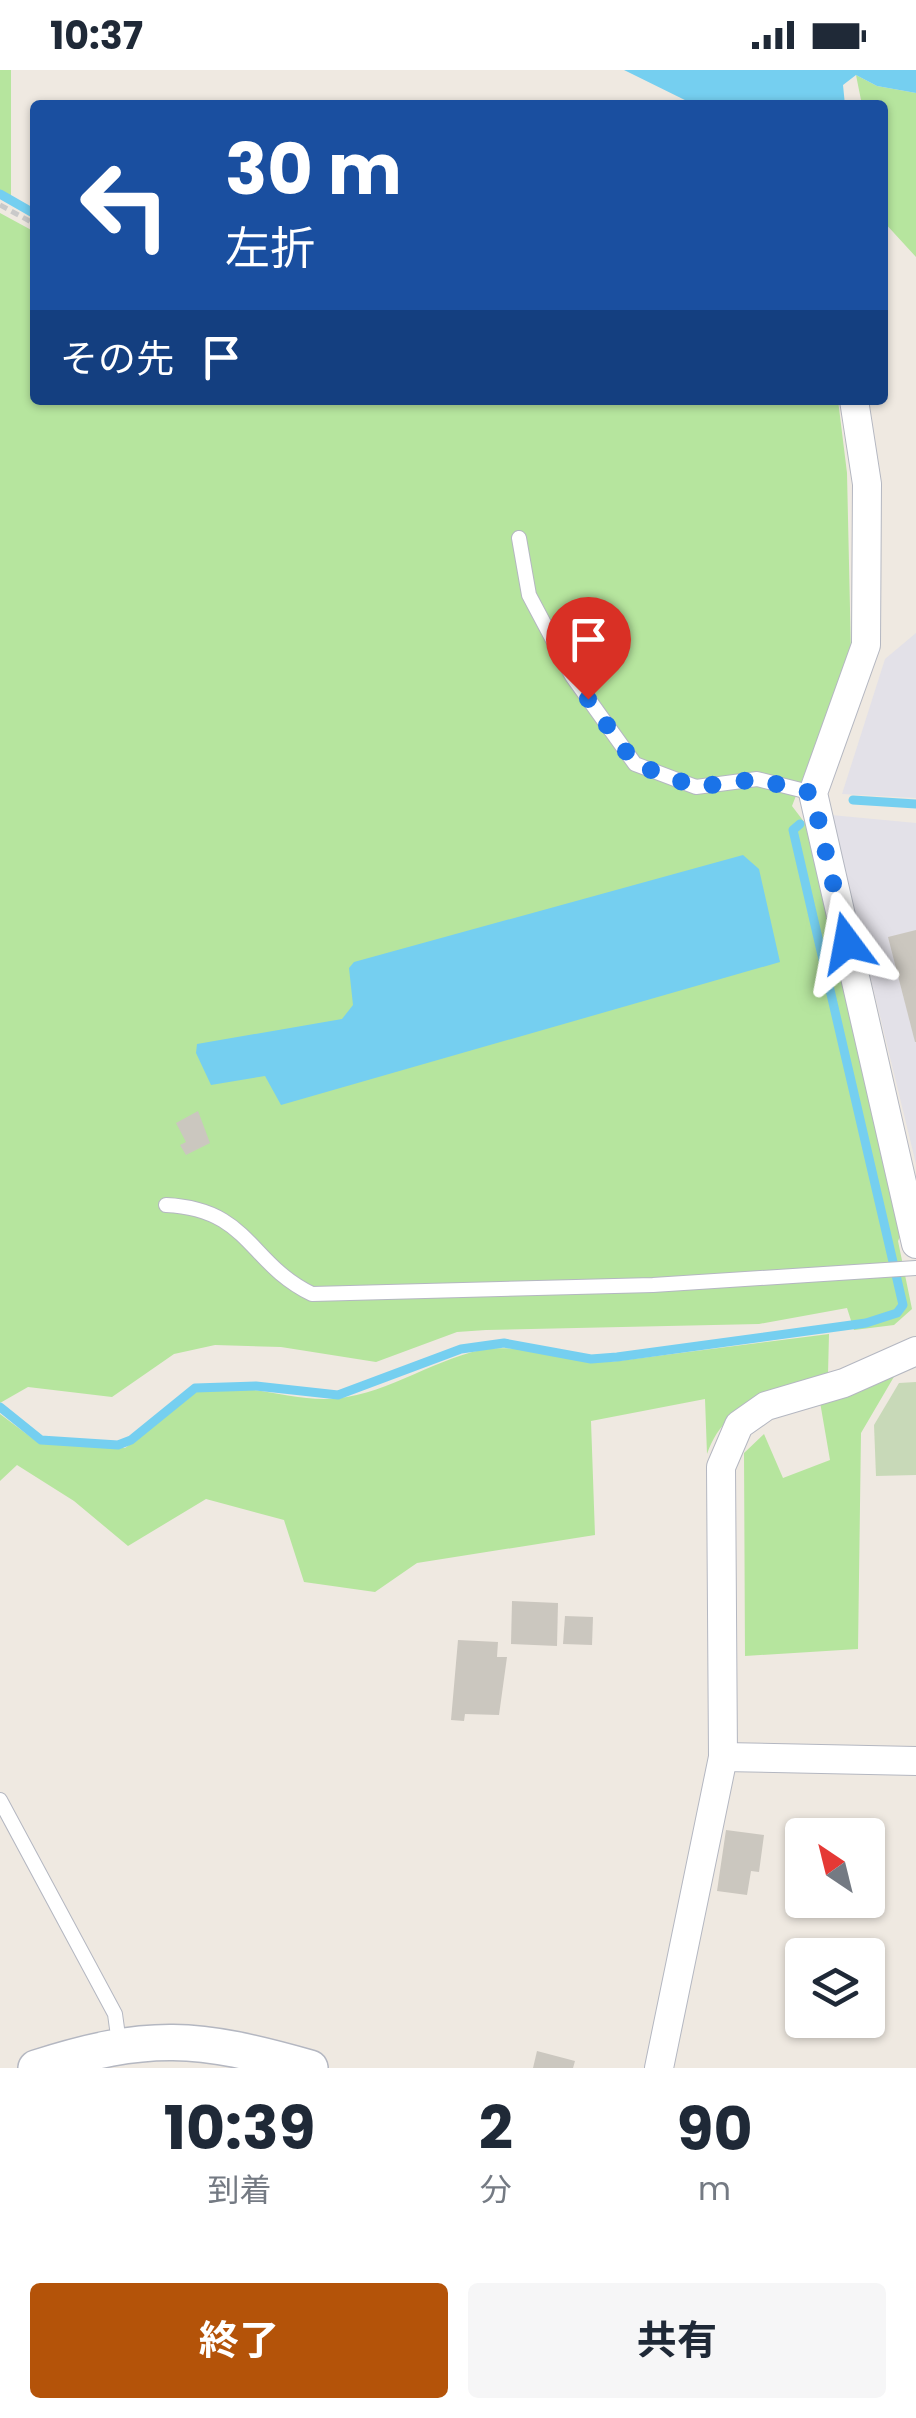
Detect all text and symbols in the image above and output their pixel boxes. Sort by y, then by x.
text: 10:37 [50,9,143,62]
text: 30 m [225,120,402,219]
icon: left [60,140,190,270]
text: 左折 [225,217,315,280]
icon: arrive [194,330,249,385]
text: その先 [60,332,174,385]
pin [546,597,631,700]
icon: arrive [561,612,616,667]
position arrow [795,891,899,995]
north arrow [785,1818,885,1918]
map controls [785,1818,885,2038]
button: layers [785,1938,885,2038]
text: 10:39 [163,2086,315,2170]
text: 2 [479,2086,513,2170]
text: 90 [677,2087,753,2171]
text: m [698,2166,731,2211]
text: 到着 [207,2167,271,2212]
text: 分 [480,2167,512,2212]
button: 終了 [30,2283,448,2398]
button: 共有 [468,2283,886,2398]

